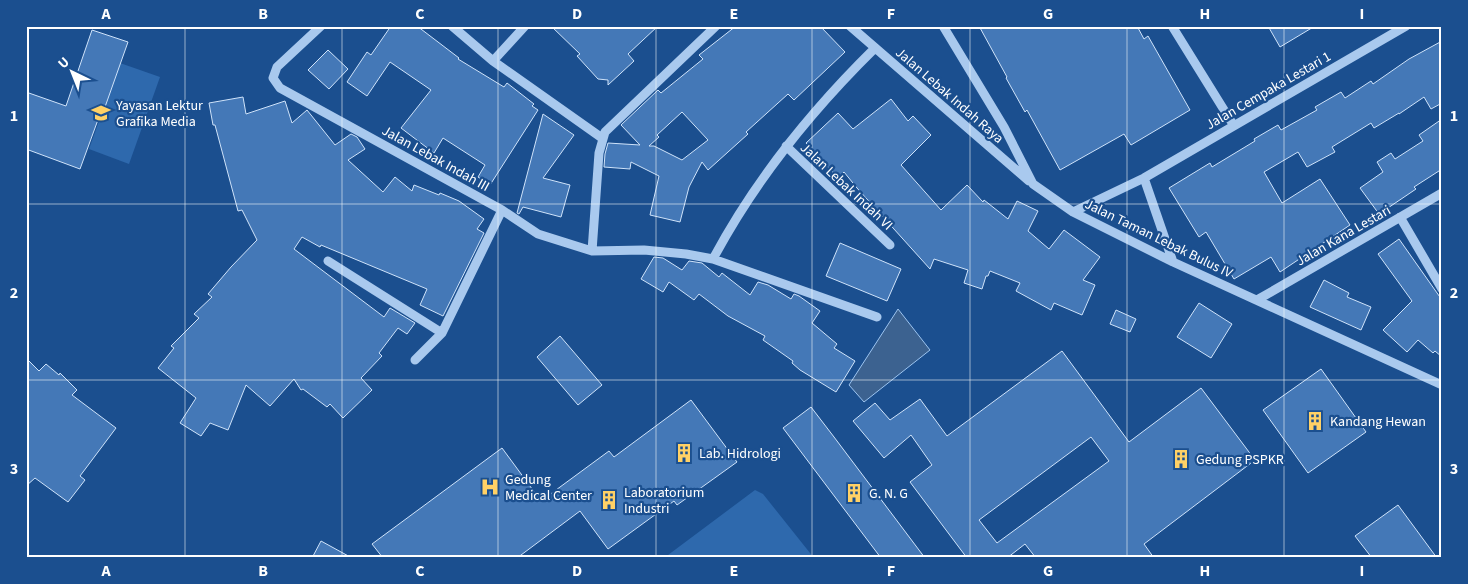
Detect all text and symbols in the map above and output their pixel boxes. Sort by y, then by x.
text: A [100,3,111,25]
text: B [258,3,268,25]
text: C [415,3,425,25]
text: D [572,3,582,25]
text: E [730,3,738,25]
text: F [887,3,895,25]
text: G [1043,3,1053,25]
text: H [1200,3,1210,25]
text: I [1360,3,1364,25]
street label: Jalan Lebak Indah Raya [891,43,1008,148]
street label: Jalan Cempaka Lestari 1 [1202,47,1335,135]
north arrow [48,48,98,98]
text: U [54,53,74,74]
place label: Yayasan Lektur Grafika Media [115,96,203,132]
school or university icon: Yayasan Lektur Grafika Media [90,102,112,124]
text: 1 [10,105,18,127]
text: 1 [1450,105,1458,127]
street label: Jalan Lebak Indah III [378,121,493,197]
street label: Jalan Lebak Indah VI [796,138,897,235]
street label: Jalan Taman Lebak Bulus IV [1081,194,1236,284]
street label: Jalan Kana Lestari [1292,201,1395,271]
text: 2 [10,282,18,304]
text: 2 [1450,282,1458,304]
building icon: Kandang Hewan [1304,410,1326,432]
place label: Kandang Hewan [1330,412,1426,432]
building icon: Lab. Hidrologi [673,442,695,464]
place label: Lab. Hidrologi [699,444,781,464]
building icon: Gedung PSPKR [1170,448,1192,470]
place label: Gedung PSPKR [1196,450,1284,470]
text: 3 [10,458,18,480]
text: 3 [1450,458,1458,480]
place label: Gedung Medical Center [505,470,592,506]
hospital icon: Gedung Medical Center [479,476,501,498]
building icon: G. N. G [843,482,865,504]
place label: Laboratorium Industri [624,483,704,519]
place label: G. N. G [869,484,908,504]
building icon: Laboratorium Industri [598,489,620,511]
text: A [100,560,111,582]
text: B [258,560,268,582]
text: C [415,560,425,582]
text: D [572,560,582,582]
text: E [730,560,738,582]
text: F [887,560,895,582]
text: G [1043,560,1053,582]
text: H [1200,560,1210,582]
text: I [1360,560,1364,582]

